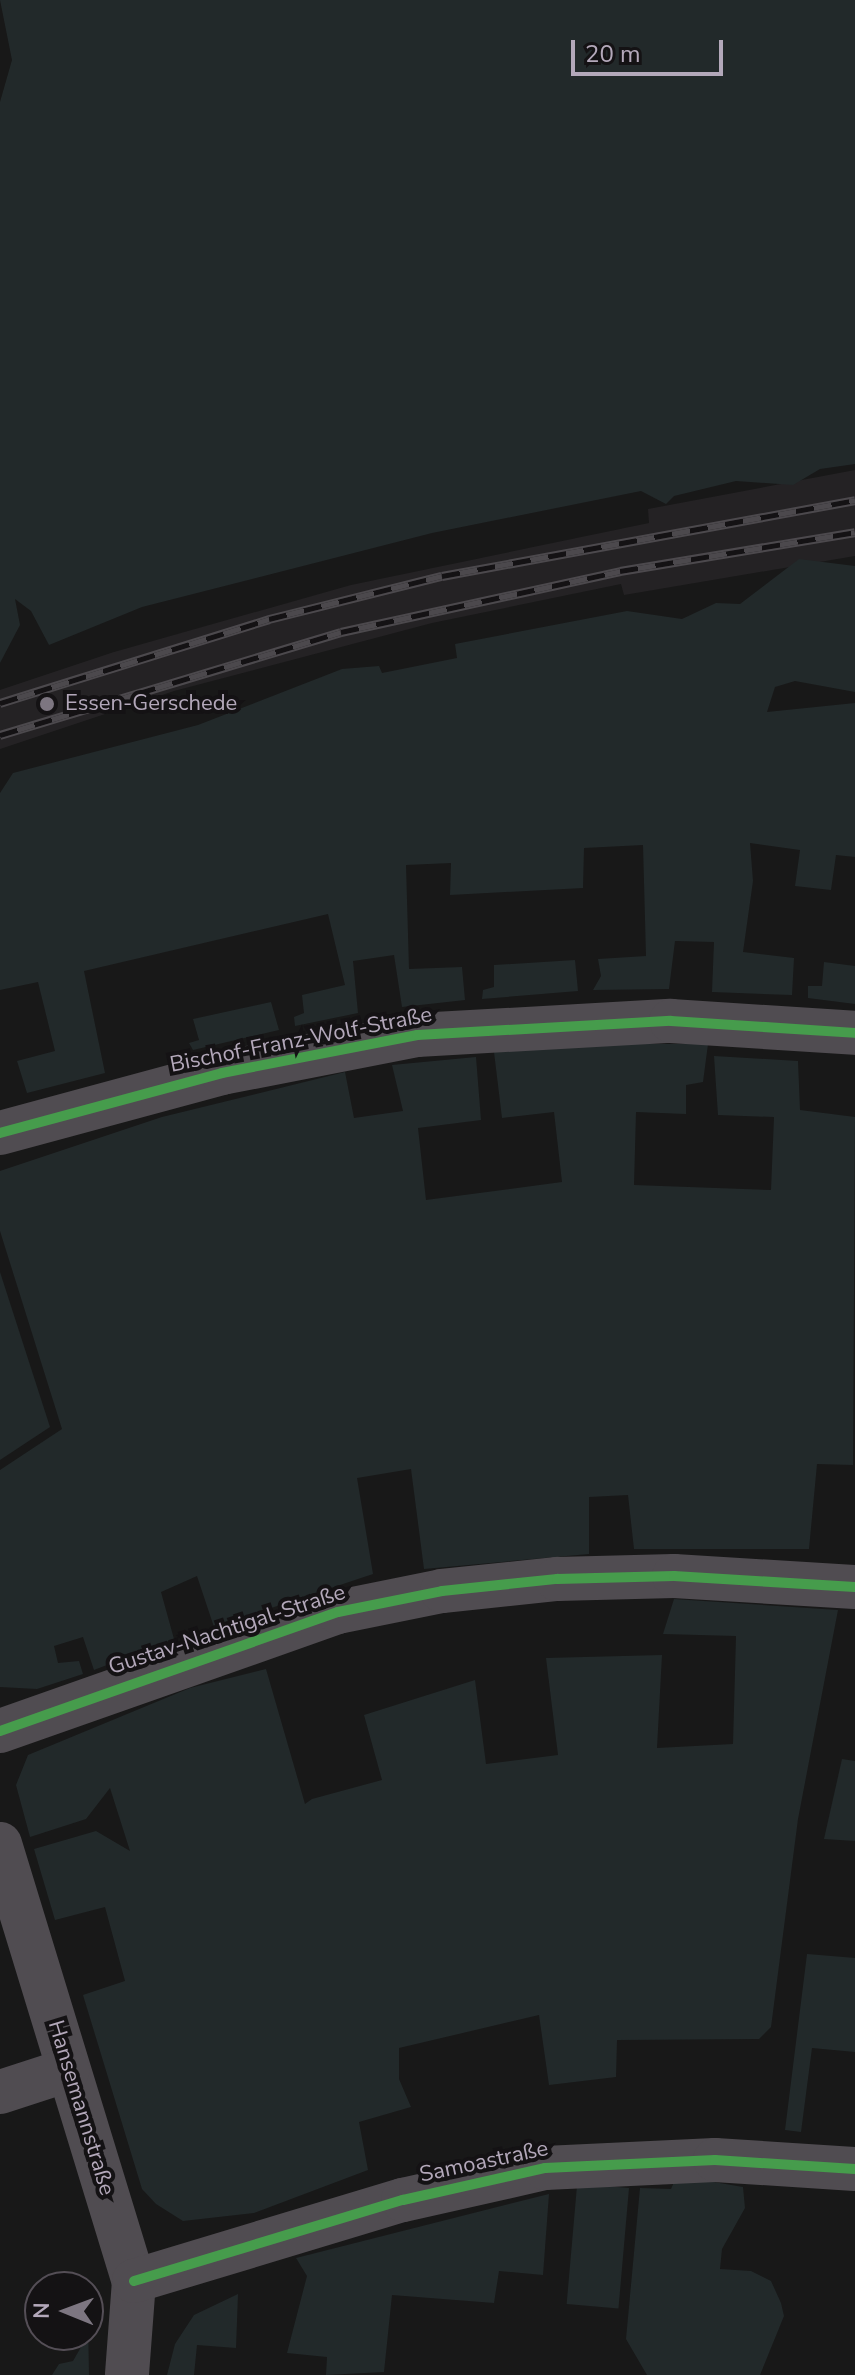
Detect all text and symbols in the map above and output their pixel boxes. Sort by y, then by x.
scale bar [575,24,727,74]
text: 20 m [585,38,641,70]
place label: Essen-Gerschede [65,691,237,717]
marker: Essen-Gerschede [36,693,58,715]
street label: Bischof-Franz-Wolf-Straße [168,1002,434,1078]
street label: Gustav-Nachtigal-Straße [105,1579,349,1681]
street label: Hansemannstraße [42,2017,120,2199]
street label: Samoastraße [417,2135,551,2189]
north arrow [24,2271,104,2351]
text: N [27,2302,57,2319]

